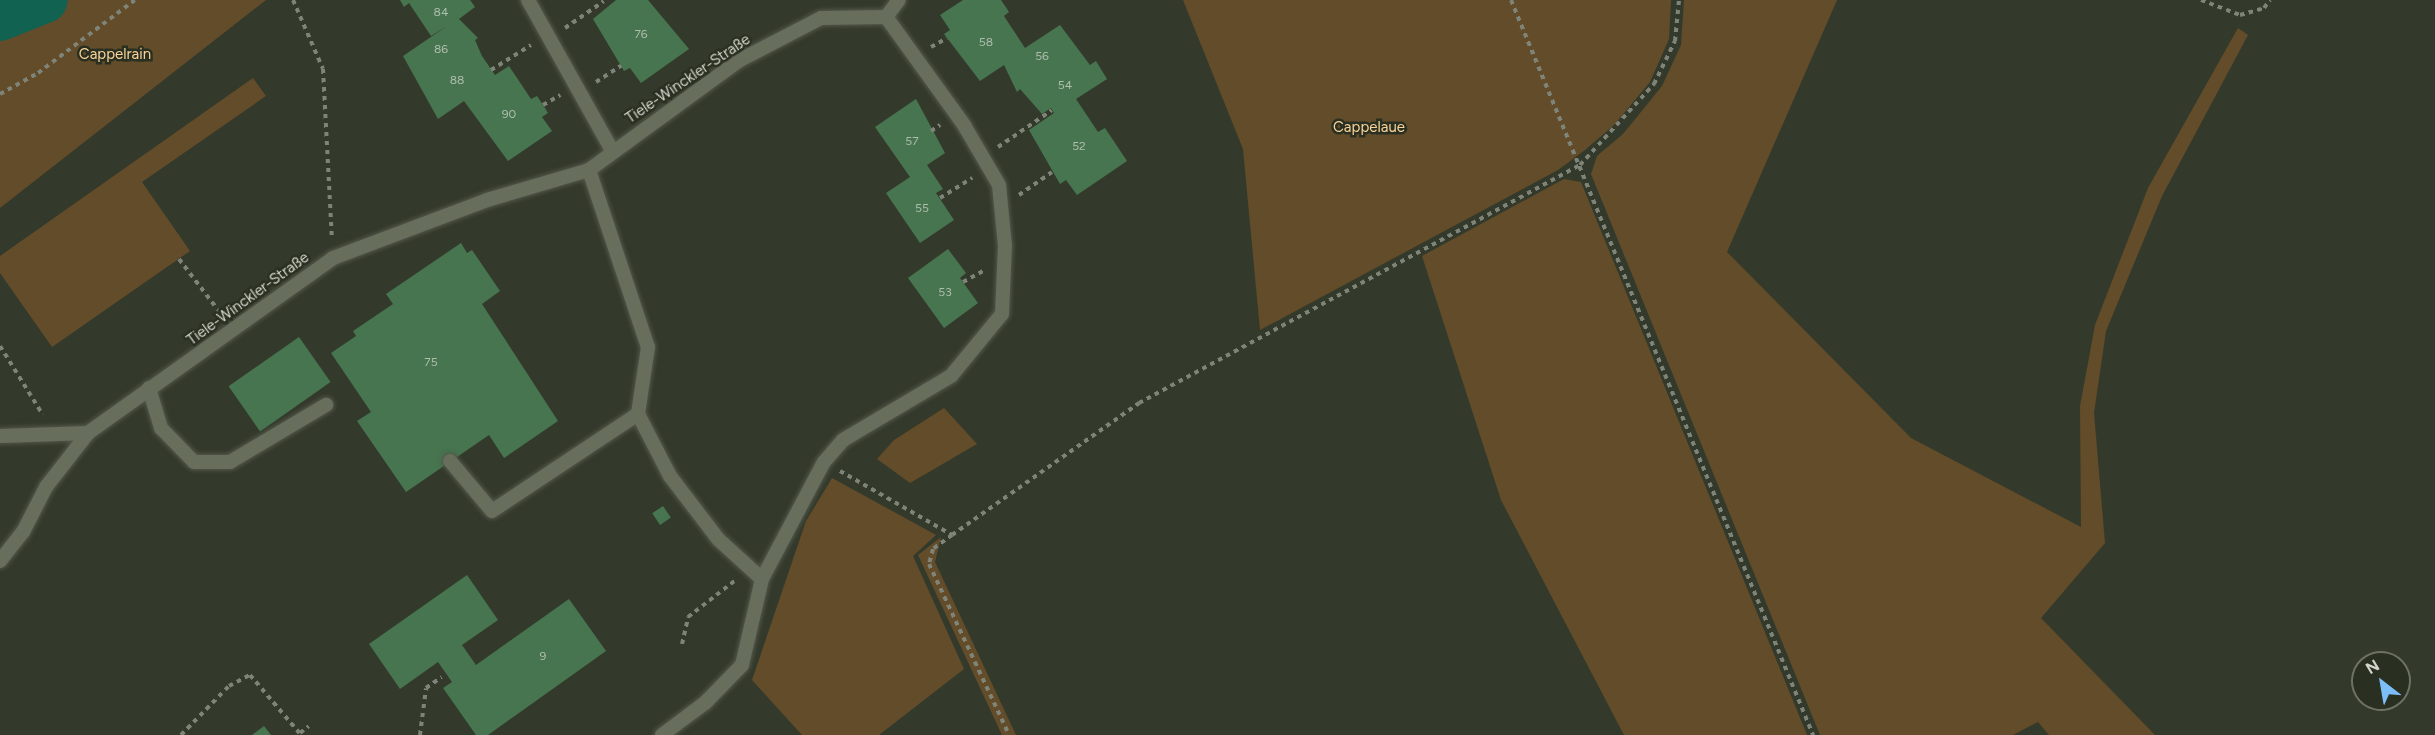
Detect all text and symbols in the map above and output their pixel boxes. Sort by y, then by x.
house number: 84 [434,6,448,20]
house number: 76 [634,28,648,42]
street label: Tiele-Winckler-Straße [622,31,754,127]
house number: 58 [979,36,993,50]
house number: 86 [434,43,448,57]
park label: Cappelrain [79,46,151,64]
house number: 56 [1035,50,1049,64]
house number: 88 [450,74,464,88]
house number: 54 [1058,79,1072,93]
house number: 90 [502,108,516,122]
park label: Cappelaue [1333,119,1405,137]
house number: 57 [905,135,919,149]
house number: 52 [1072,140,1086,154]
house number: 55 [915,202,929,216]
street label: Tiele-Winckler-Straße [183,249,313,349]
house number: 53 [938,286,952,300]
house number: 75 [424,356,438,370]
house number: 9 [540,650,546,664]
north arrow [2351,651,2411,711]
text: N [2362,656,2383,678]

